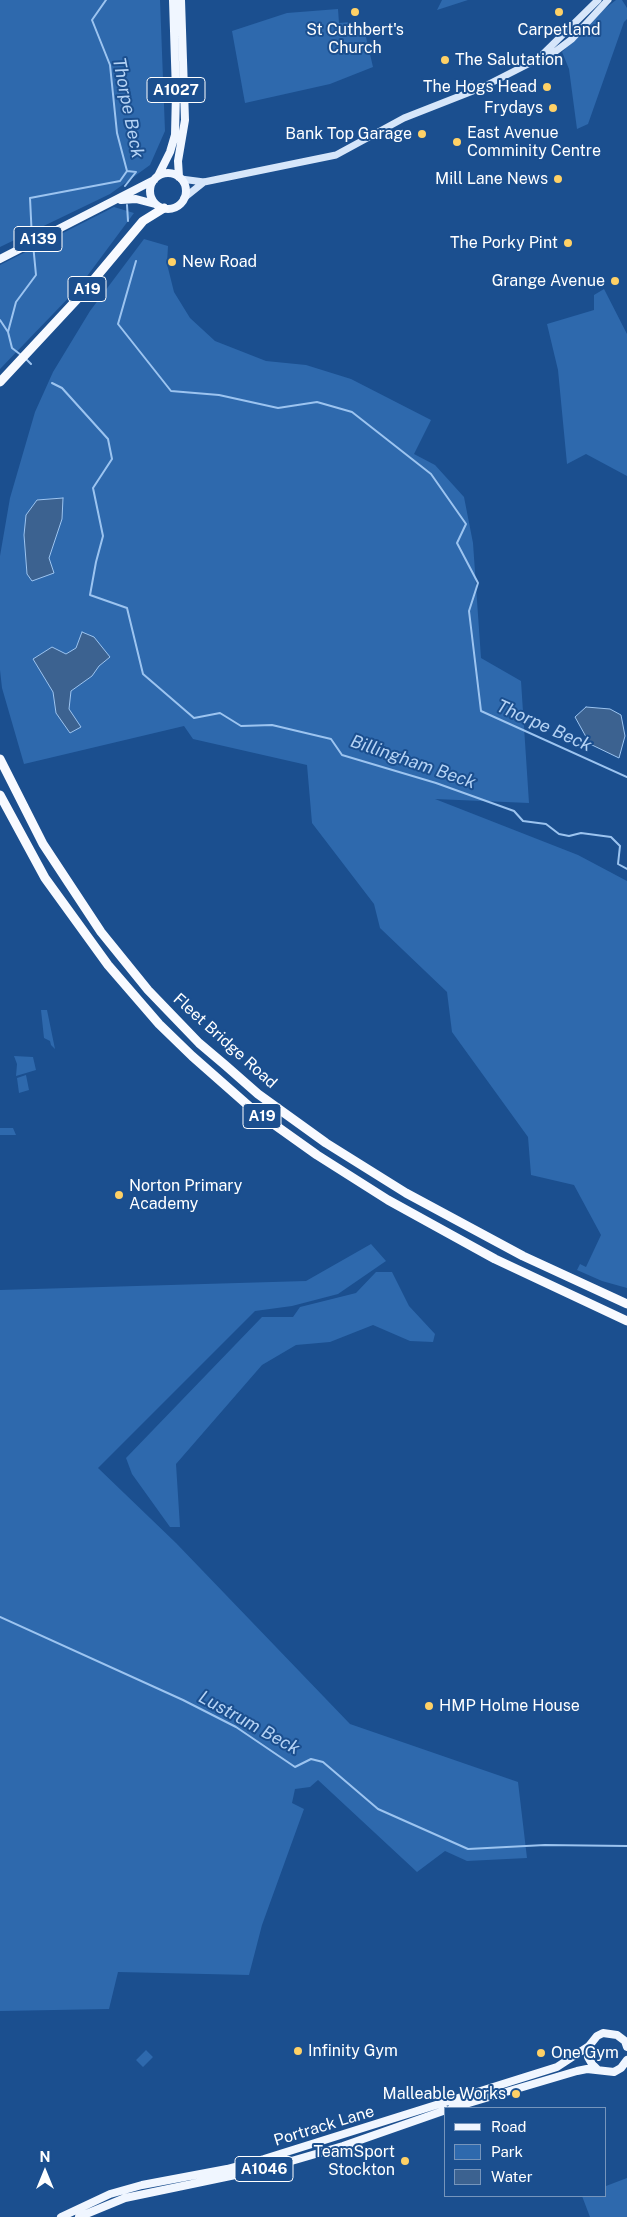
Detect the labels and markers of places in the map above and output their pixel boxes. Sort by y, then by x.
marker: St Cuthbert's Church [349,6,361,18]
marker: Carpetland [553,6,565,18]
place label: St Cuthbert's Church [306,20,404,58]
place label: Carpetland [518,20,600,40]
place label: The Salutation [455,50,563,70]
marker: The Salutation [439,54,451,66]
place label: The Hogs Head [423,77,537,97]
marker: The Hogs Head [541,81,553,93]
place label: Frydays [484,98,543,118]
marker: Frydays [547,102,559,114]
place label: East Avenue Comminity Centre [467,123,601,161]
place label: Bank Top Garage [285,124,412,144]
marker: Bank Top Garage [416,128,428,140]
marker: East Avenue Comminity Centre [451,136,463,148]
place label: Mill Lane News [435,169,548,189]
marker: Mill Lane News [552,173,564,185]
place label: The Porky Pint [450,233,558,253]
marker: The Porky Pint [562,237,574,249]
place label: New Road [182,252,257,272]
marker: New Road [166,256,178,268]
place label: Grange Avenue [492,271,605,291]
marker: Grange Avenue [609,275,621,287]
place label: Norton Primary Academy [129,1176,242,1214]
marker: Norton Primary Academy [113,1189,125,1201]
place label: HMP Holme House [439,1696,580,1716]
marker: HMP Holme House [423,1700,435,1712]
place label: Infinity Gym [308,2041,398,2061]
place label: One Gym [551,2043,619,2063]
marker: Infinity Gym [292,2045,304,2057]
marker: One Gym [535,2047,547,2059]
place label: Malleable Works [383,2084,506,2104]
marker: Malleable Works [510,2088,522,2100]
place label: TeamSport Stockton [313,2142,395,2180]
marker: TeamSport Stockton [399,2155,411,2167]

